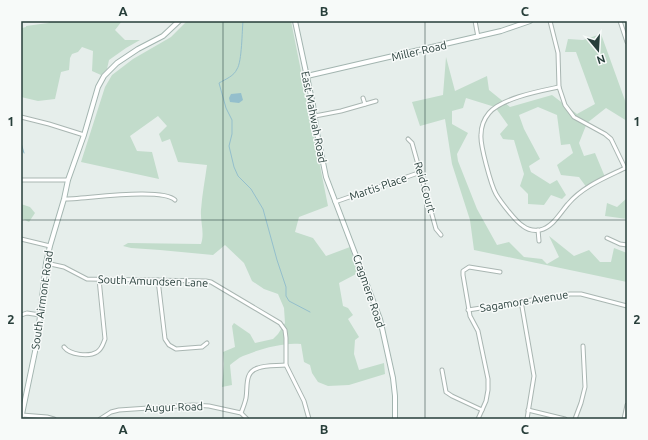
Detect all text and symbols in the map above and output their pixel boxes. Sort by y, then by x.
text: A [118,4,128,18]
text: B [320,4,329,18]
text: C [521,4,530,18]
north arrow [578,30,618,70]
street label: Miller Road [390,39,448,63]
text: N [595,53,607,66]
street label: East Mahwah Road [299,70,329,164]
text: 1 [7,114,15,128]
text: 1 [633,114,641,128]
street label: Reid Court [412,160,438,215]
street label: Martis Place [348,172,408,202]
street label: South Airmont Road [29,250,55,350]
street label: Cragmere Road [351,253,387,329]
street label: South Amundsen Lane [98,273,208,289]
street label: Sagamore Avenue [479,288,569,314]
text: 2 [7,312,15,326]
text: 2 [633,312,641,326]
street label: Augur Road [145,400,203,414]
text: A [118,422,128,436]
text: B [320,422,329,436]
text: C [521,422,530,436]

